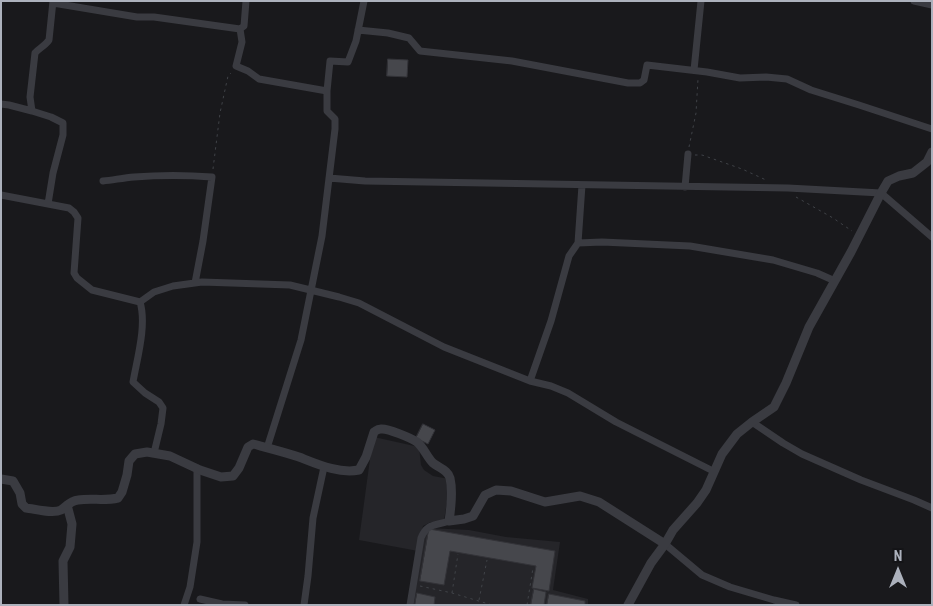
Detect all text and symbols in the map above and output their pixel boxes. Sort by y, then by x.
north arrow [873,546,923,596]
text: N [894,548,902,564]

